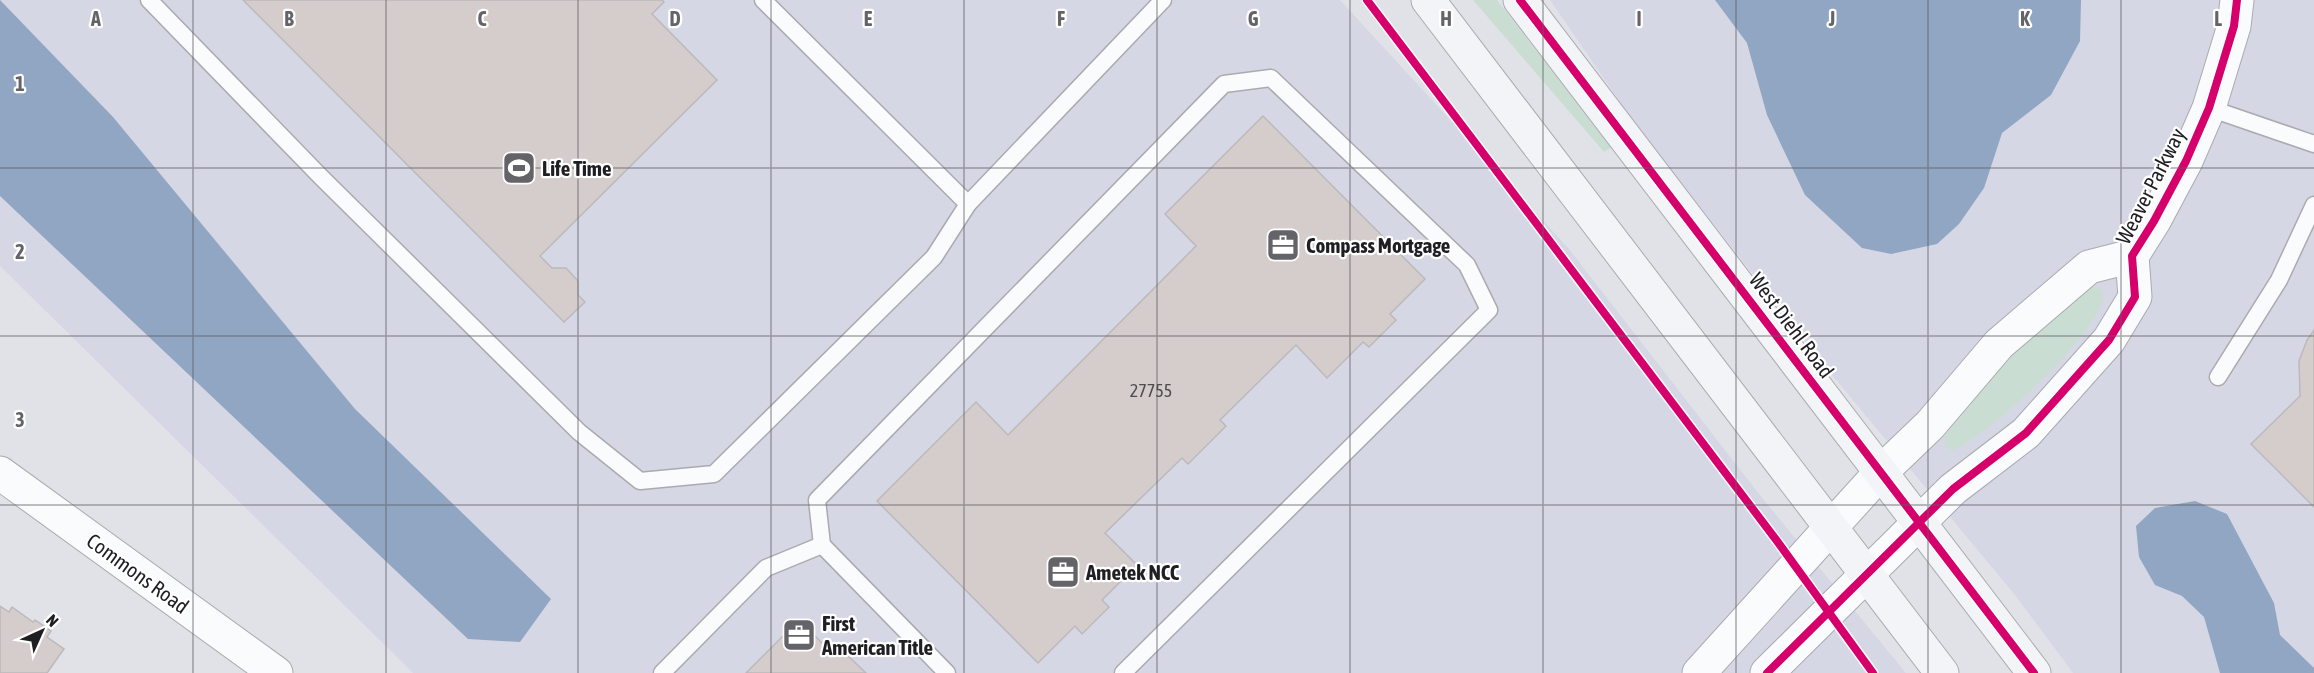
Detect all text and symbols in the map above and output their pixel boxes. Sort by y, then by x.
text: A [90,7,101,30]
text: B [284,7,294,30]
text: C [478,7,487,30]
text: D [669,7,681,30]
text: E [864,7,873,30]
text: F [1057,7,1065,30]
text: G [1248,7,1259,30]
text: H [1440,7,1452,30]
text: I [1636,7,1642,30]
text: J [1828,7,1835,30]
text: K [2020,7,2030,30]
text: L [2214,7,2222,30]
text: 1 [15,72,25,95]
street label: Weaver Parkway [2111,124,2190,248]
sports icon: Life Time [501,150,537,186]
place label: Life Time [542,156,611,180]
office icon: Compass Mortgage [1265,227,1301,263]
place label: Compass Mortgage [1306,233,1450,257]
text: 2 [15,240,25,263]
street label: West Diehl Road [1745,268,1839,382]
house number: 27755 [1130,380,1172,401]
text: 3 [15,408,25,431]
street label: Commons Road [82,528,194,618]
office icon: Ametek NCC [1045,554,1081,590]
place label: Ametek NCC [1085,560,1180,584]
north arrow [12,601,72,661]
text: N [43,611,62,630]
place label: First American Title [821,611,933,659]
office icon: First American Title [781,617,817,653]

